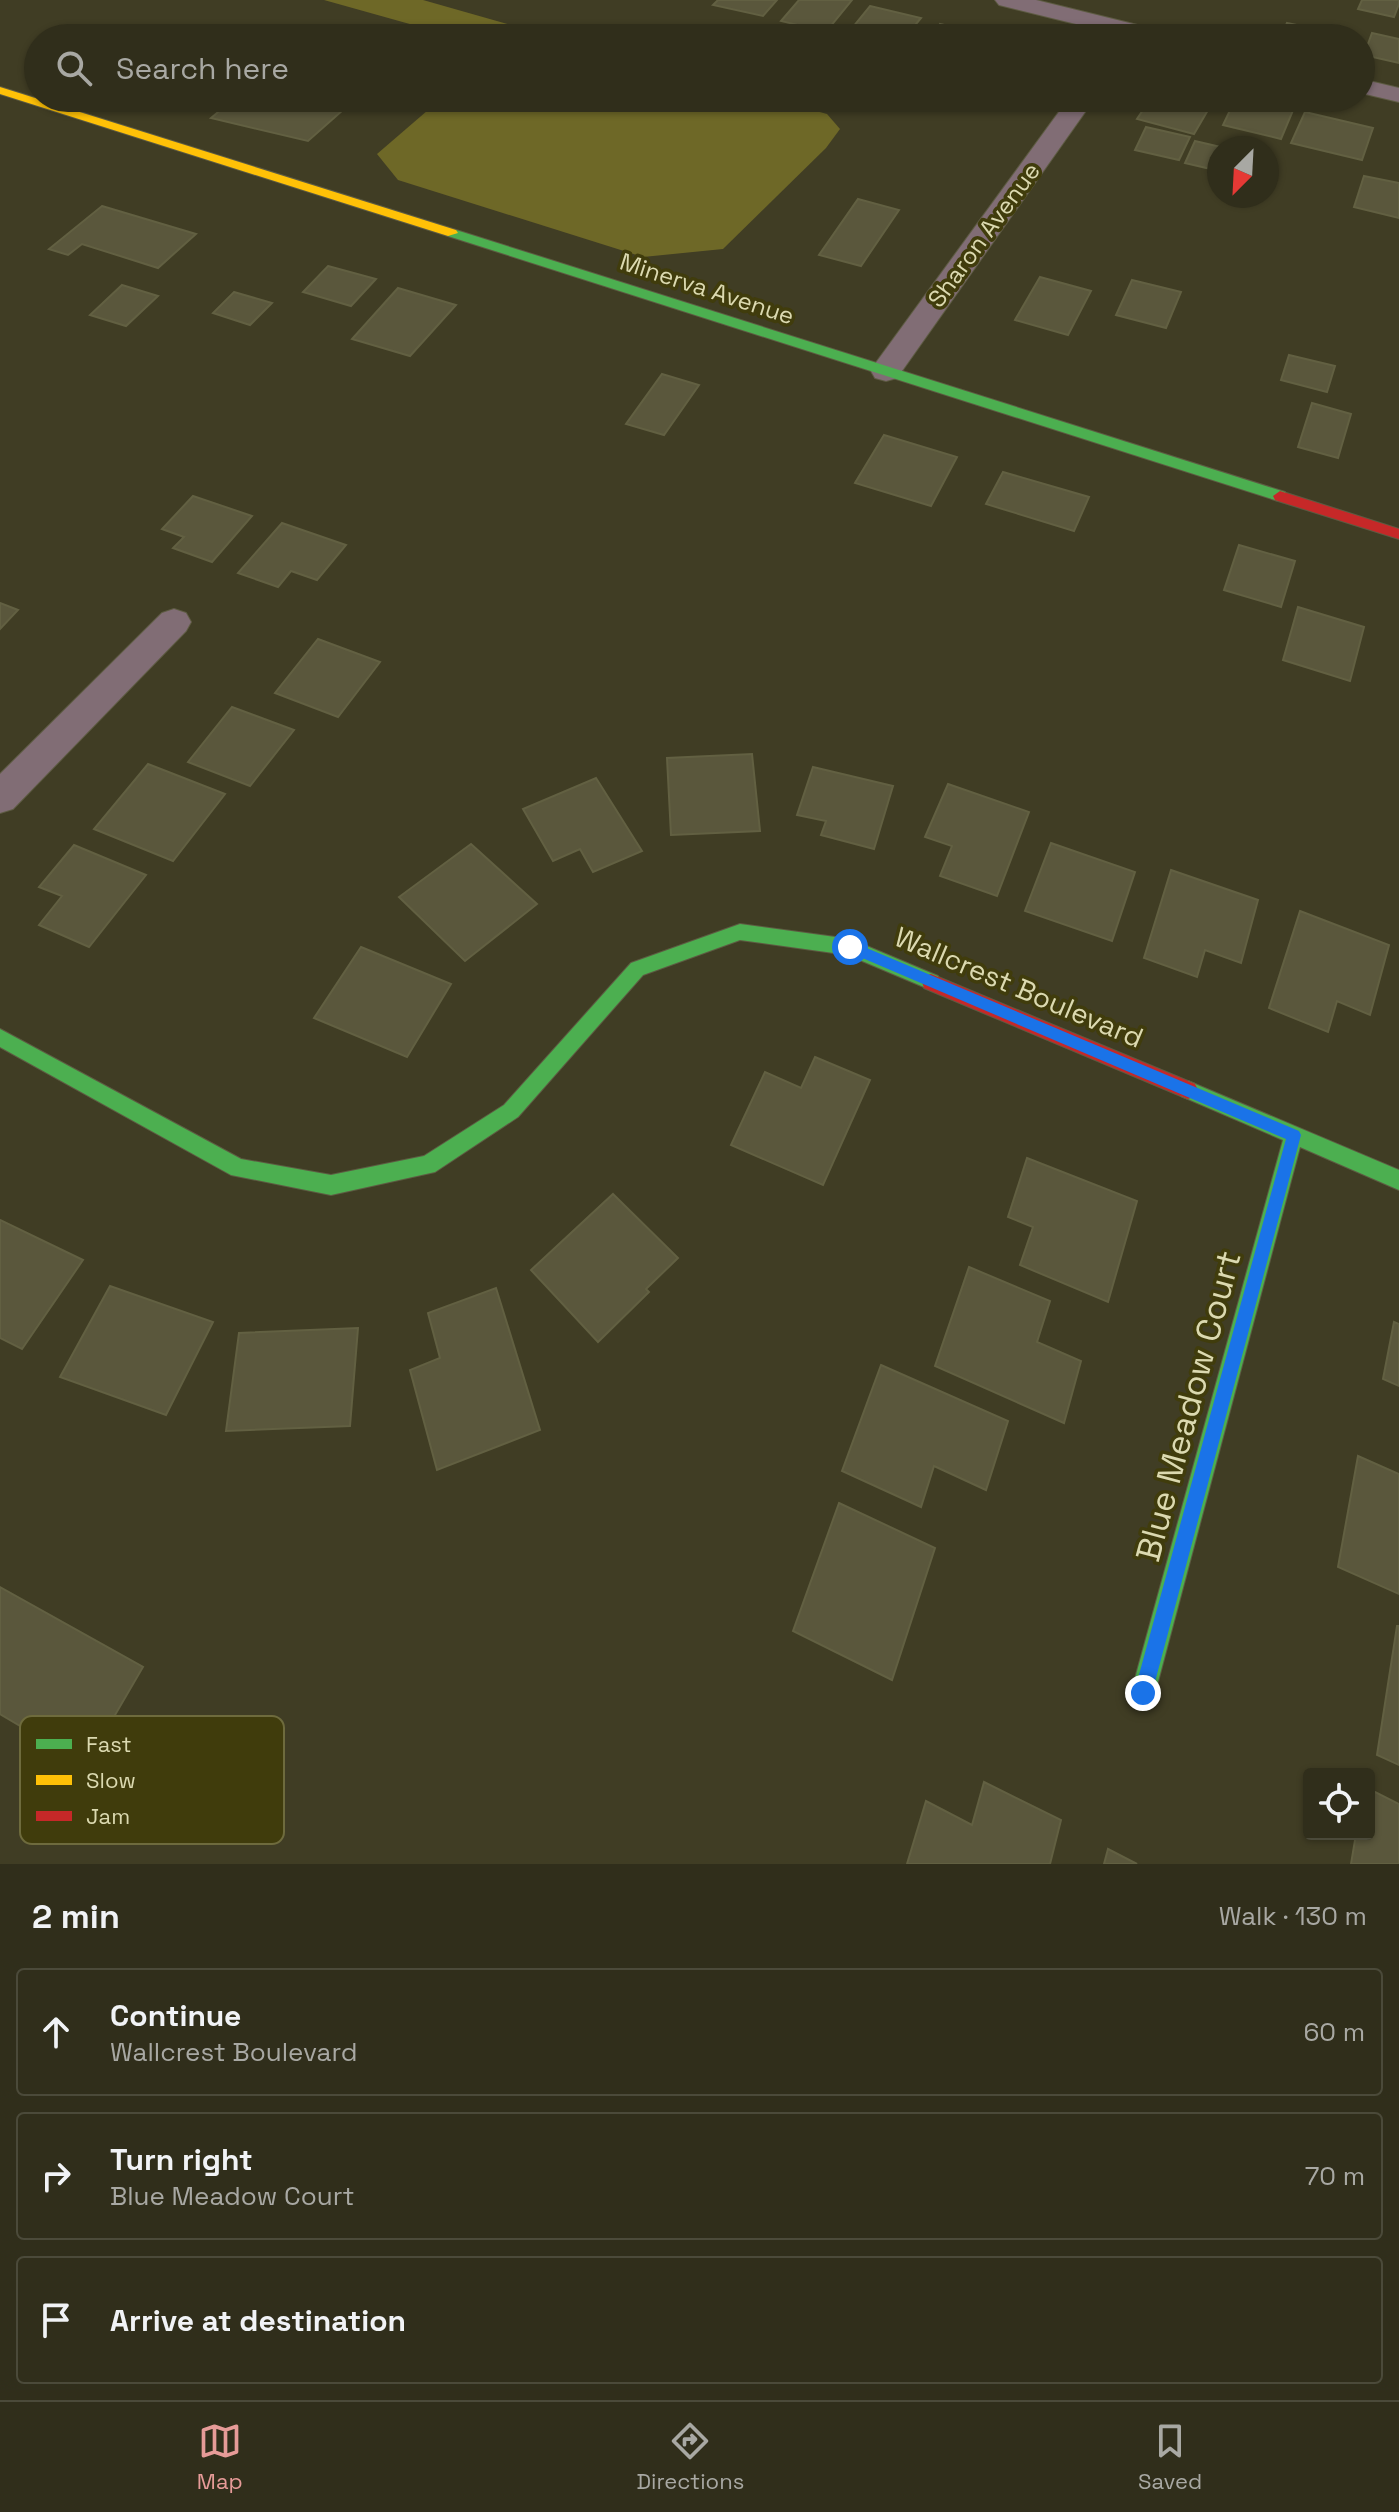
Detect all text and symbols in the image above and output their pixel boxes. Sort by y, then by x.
search box [24,24,1375,112]
icon: search [52,46,96,90]
text: Search here [116,49,289,88]
north arrow [1207,136,1279,208]
street label: Sharon Avenue [921,156,1047,313]
street label: Minerva Avenue [616,246,798,331]
street label: Wallcrest Boulevard [889,918,1149,1056]
route start [832,929,868,965]
street label: Blue Meadow Court [1126,1246,1251,1566]
route end [1125,1675,1161,1711]
legend [20,1716,284,1844]
text: Fast [86,1730,132,1758]
text: Slow [86,1766,136,1794]
map controls [1303,1768,1375,1840]
button: locate [1303,1768,1375,1840]
text: Jam [86,1802,130,1830]
text: 2 min [32,1895,120,1938]
text: Walk · 130 m [1219,1899,1367,1933]
text: Continue [110,1996,241,2035]
icon: ahead [34,2010,78,2054]
text: 60 m [1303,2015,1365,2049]
text: Wallcrest Boulevard [110,2035,358,2069]
text: Turn right [110,2140,253,2179]
icon: right [34,2154,78,2198]
text: 70 m [1305,2159,1365,2193]
text: Blue Meadow Court [110,2179,355,2213]
icon: arrive [34,2298,78,2342]
text: Arrive at destination [110,2301,406,2340]
tab: Map [197,2419,243,2495]
tab: Directions [636,2419,744,2495]
tab: Saved [1138,2419,1202,2495]

